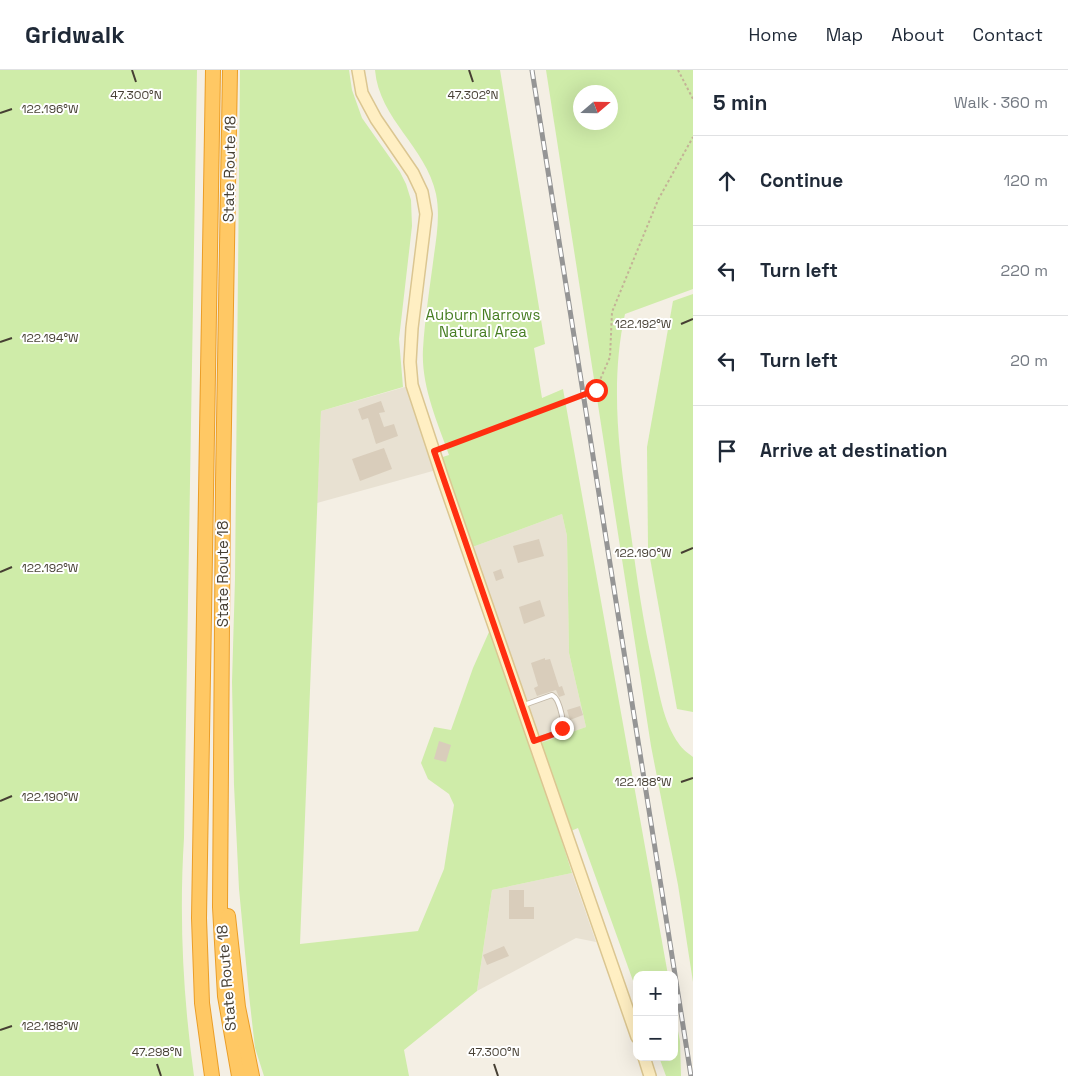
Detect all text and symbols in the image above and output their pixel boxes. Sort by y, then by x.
text: Gridwalk [25,19,125,50]
text: Home [749,23,798,46]
text: Map [826,23,863,46]
text: About [891,23,945,46]
text: Contact [973,23,1043,46]
north arrow [573,85,618,130]
text: 47.300°N [110,87,162,103]
text: 47.302°N [448,87,498,103]
text: 5 min [713,89,767,116]
text: Walk · 360 m [954,92,1048,113]
text: 122.196°W [22,101,79,117]
street label: State Route 18 [219,116,239,222]
icon: ahead [713,167,741,195]
text: Continue [760,168,843,193]
text: 120 m [1004,170,1048,191]
icon: left [713,257,741,285]
text: Turn left [760,258,838,283]
text: 220 m [1001,260,1048,281]
park label: Auburn Narrows Natural Area [426,305,540,341]
text: 122.192°W [615,316,672,332]
text: 122.194°W [22,330,79,346]
icon: left [713,347,741,375]
text: Turn left [760,348,838,373]
text: 20 m [1010,350,1048,371]
route start [585,379,608,402]
icon: arrive [713,437,741,465]
text: Arrive at destination [760,438,948,463]
street label: State Route 18 [213,521,232,627]
text: 122.190°W [614,545,672,561]
text: 122.192°W [22,560,79,576]
route end [551,717,574,740]
text: 122.188°W [614,774,672,790]
text: 122.190°W [21,789,79,805]
street label: State Route 18 [212,924,240,1032]
map controls [633,971,678,1061]
button: + [633,971,678,1016]
button: − [633,1016,678,1061]
text: 122.188°W [21,1018,79,1034]
text: 47.298°N [132,1044,182,1060]
text: 47.300°N [468,1044,520,1060]

